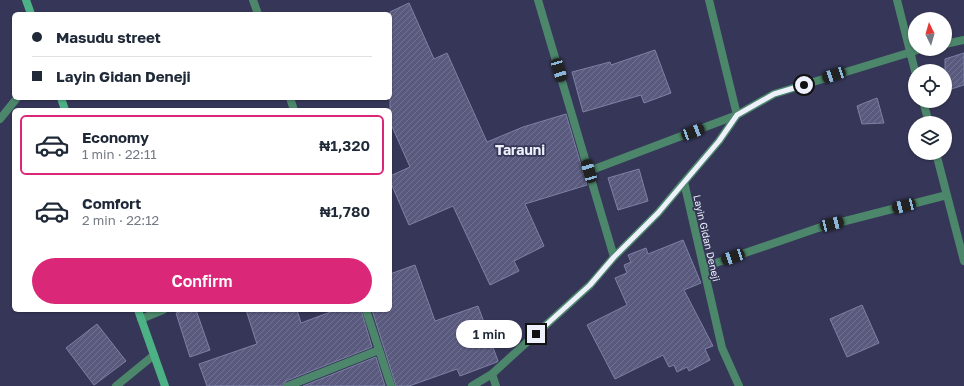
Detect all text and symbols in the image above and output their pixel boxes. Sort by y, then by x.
north arrow [908,12,952,56]
map controls [908,12,952,160]
text: Masudu street [56,28,161,46]
car [550,57,568,83]
button: locate [908,64,952,108]
car [821,66,847,84]
text: Layin Gidan Deneji [56,67,191,85]
route start [795,76,813,94]
button: layers [908,116,952,160]
car [680,122,706,142]
icon: car [34,127,70,163]
text: Economy [82,128,149,146]
text: ₦1,320 [319,136,370,154]
district label: Tarauni [495,141,545,158]
text: 1 min · 22:11 [82,146,157,162]
car [580,158,598,184]
icon: car [34,193,70,229]
text: Comfort [82,194,141,212]
street label: Layin Gidan Deneji [691,194,723,282]
car [891,197,917,215]
text: ₦1,780 [320,202,370,220]
text: 2 min · 22:12 [82,212,159,228]
car [819,215,845,233]
car [720,247,746,267]
button: Confirm [32,258,372,304]
callout: 1 min [456,320,522,348]
route end [527,325,545,343]
text: 1 min [473,326,505,342]

